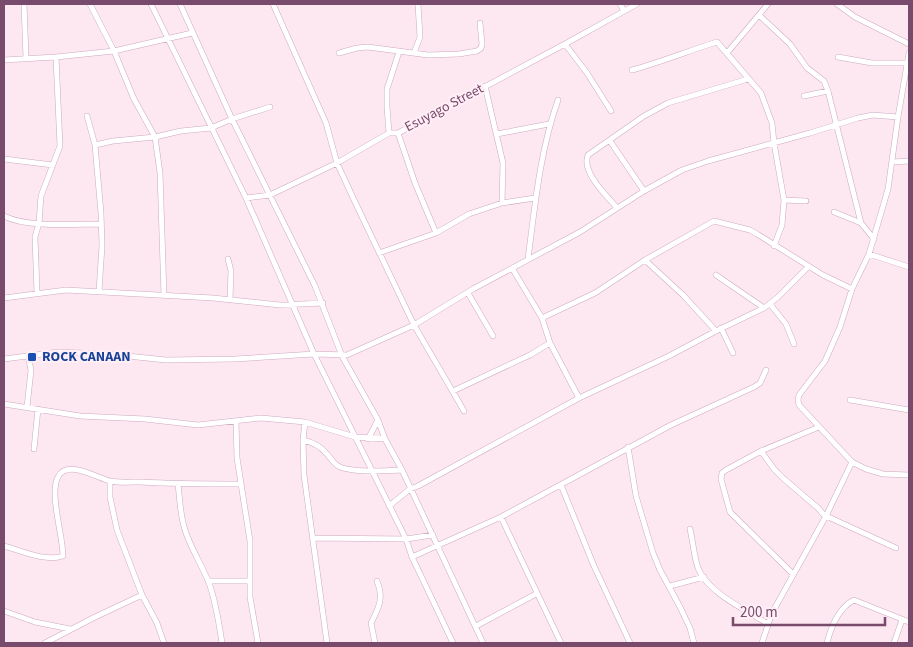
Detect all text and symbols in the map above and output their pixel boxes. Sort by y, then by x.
street label: Esuyago Street [401,79,487,137]
place label: ROCK CANAAN [42,347,131,367]
marker: ROCK CANAAN [26,351,38,363]
scale bar [733,594,886,626]
text: 200 m [740,602,778,623]

